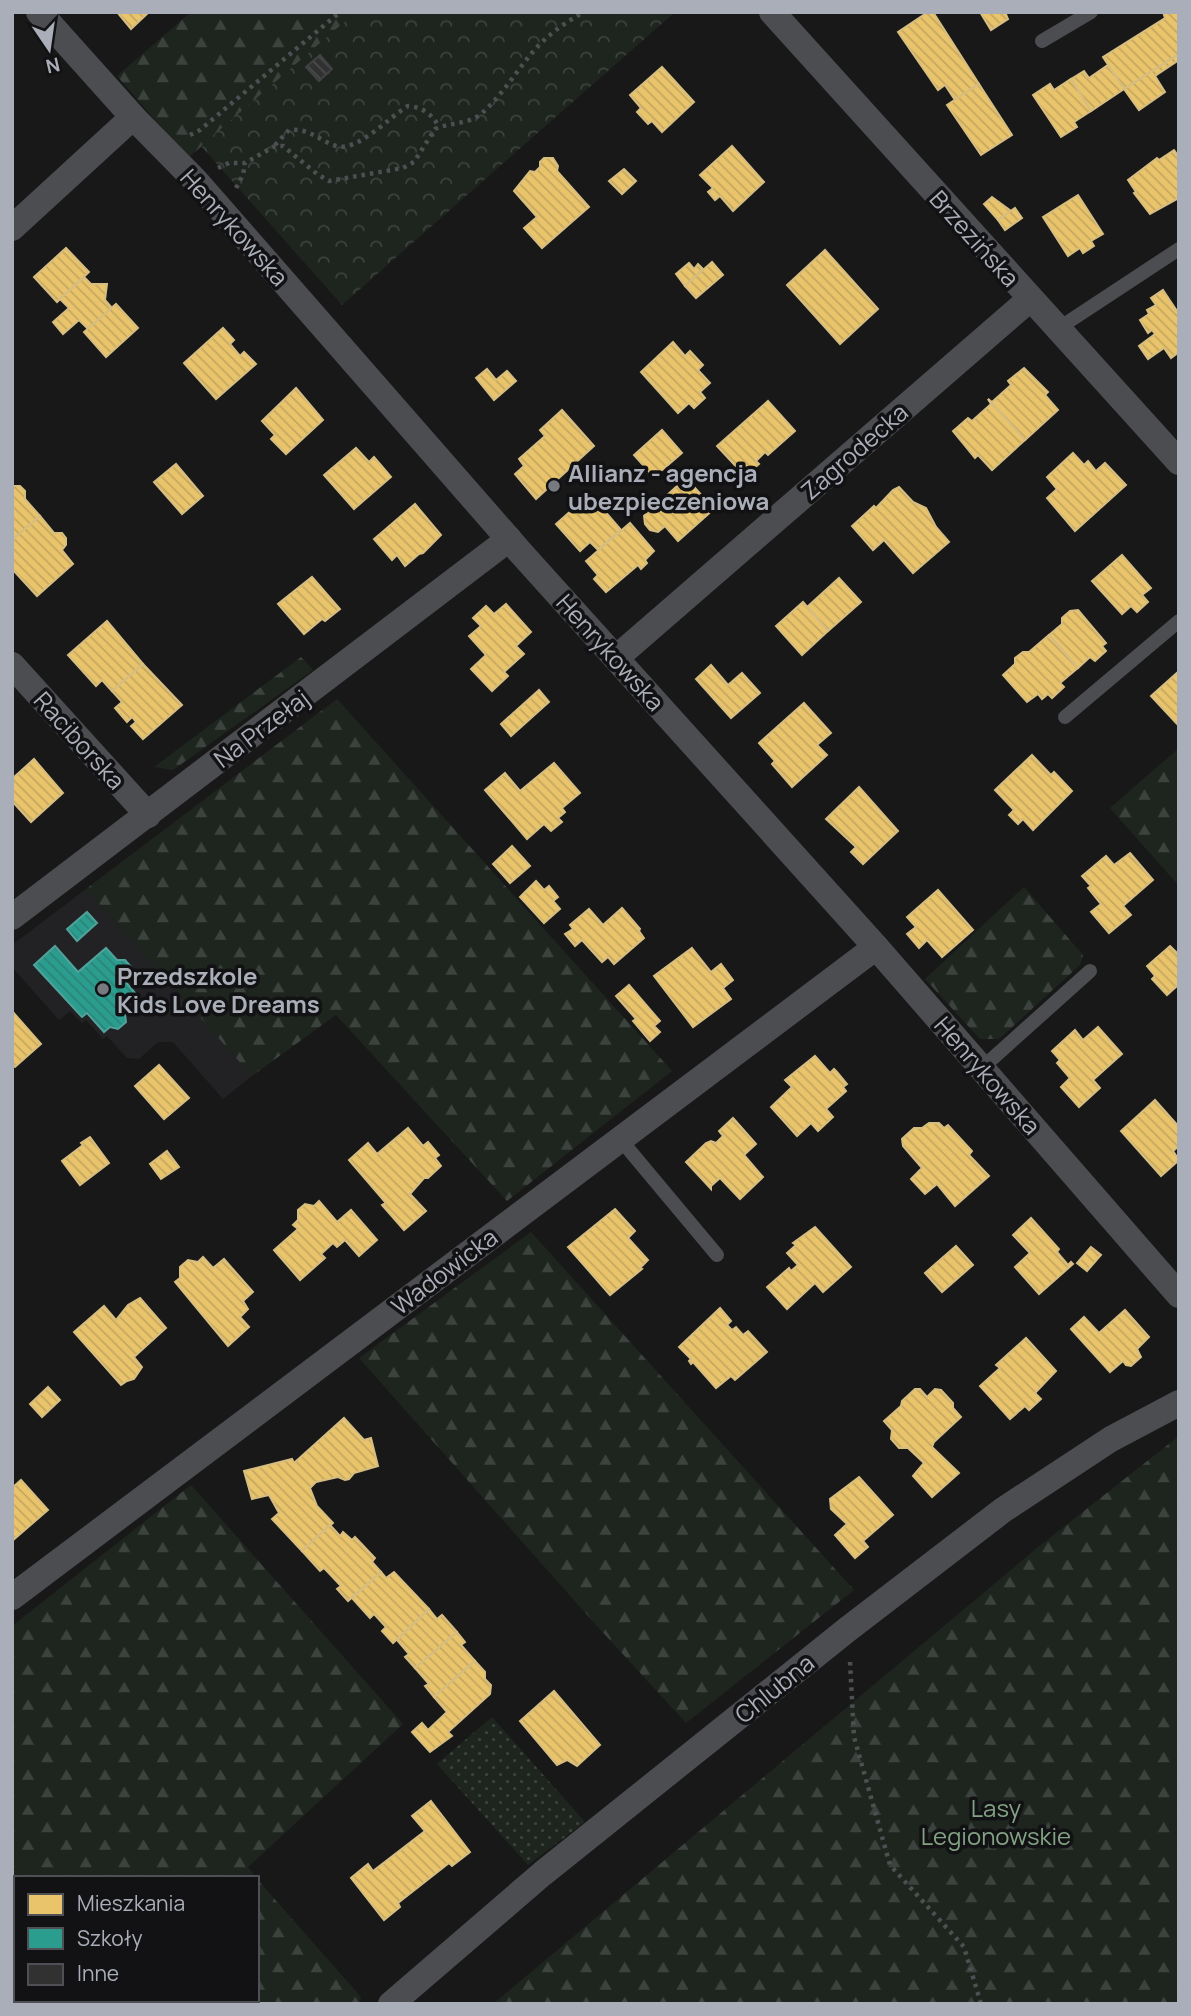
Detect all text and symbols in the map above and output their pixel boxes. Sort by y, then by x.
north arrow [14,14,84,84]
text: N [43,51,62,80]
street label: Henrykowska [174,161,296,293]
street label: Brzezińska [923,183,1027,293]
street label: Zagrodecka [793,395,915,507]
place label: Allianz - agencja ubezpieczeniowa [568,456,769,517]
marker: Allianz - agencja ubezpieczeniowa [546,478,562,494]
street label: Henrykowska [550,586,672,718]
street label: Na Przełaj [207,681,315,775]
street label: Raciborska [27,684,133,796]
place label: Przedszkole Kids Love Dreams [117,959,320,1020]
marker: Przedszkole Kids Love Dreams [95,981,111,997]
street label: Henrykowska [927,1009,1049,1141]
street label: Wadowicka [384,1220,504,1322]
street label: Chlubna [727,1646,821,1730]
park label: Lasy Legionowskie [921,1791,1071,1852]
legend [14,1876,259,2002]
text: Mieszkania [77,1889,185,1917]
text: Szkoły [77,1924,143,1952]
text: Inne [77,1959,119,1987]

